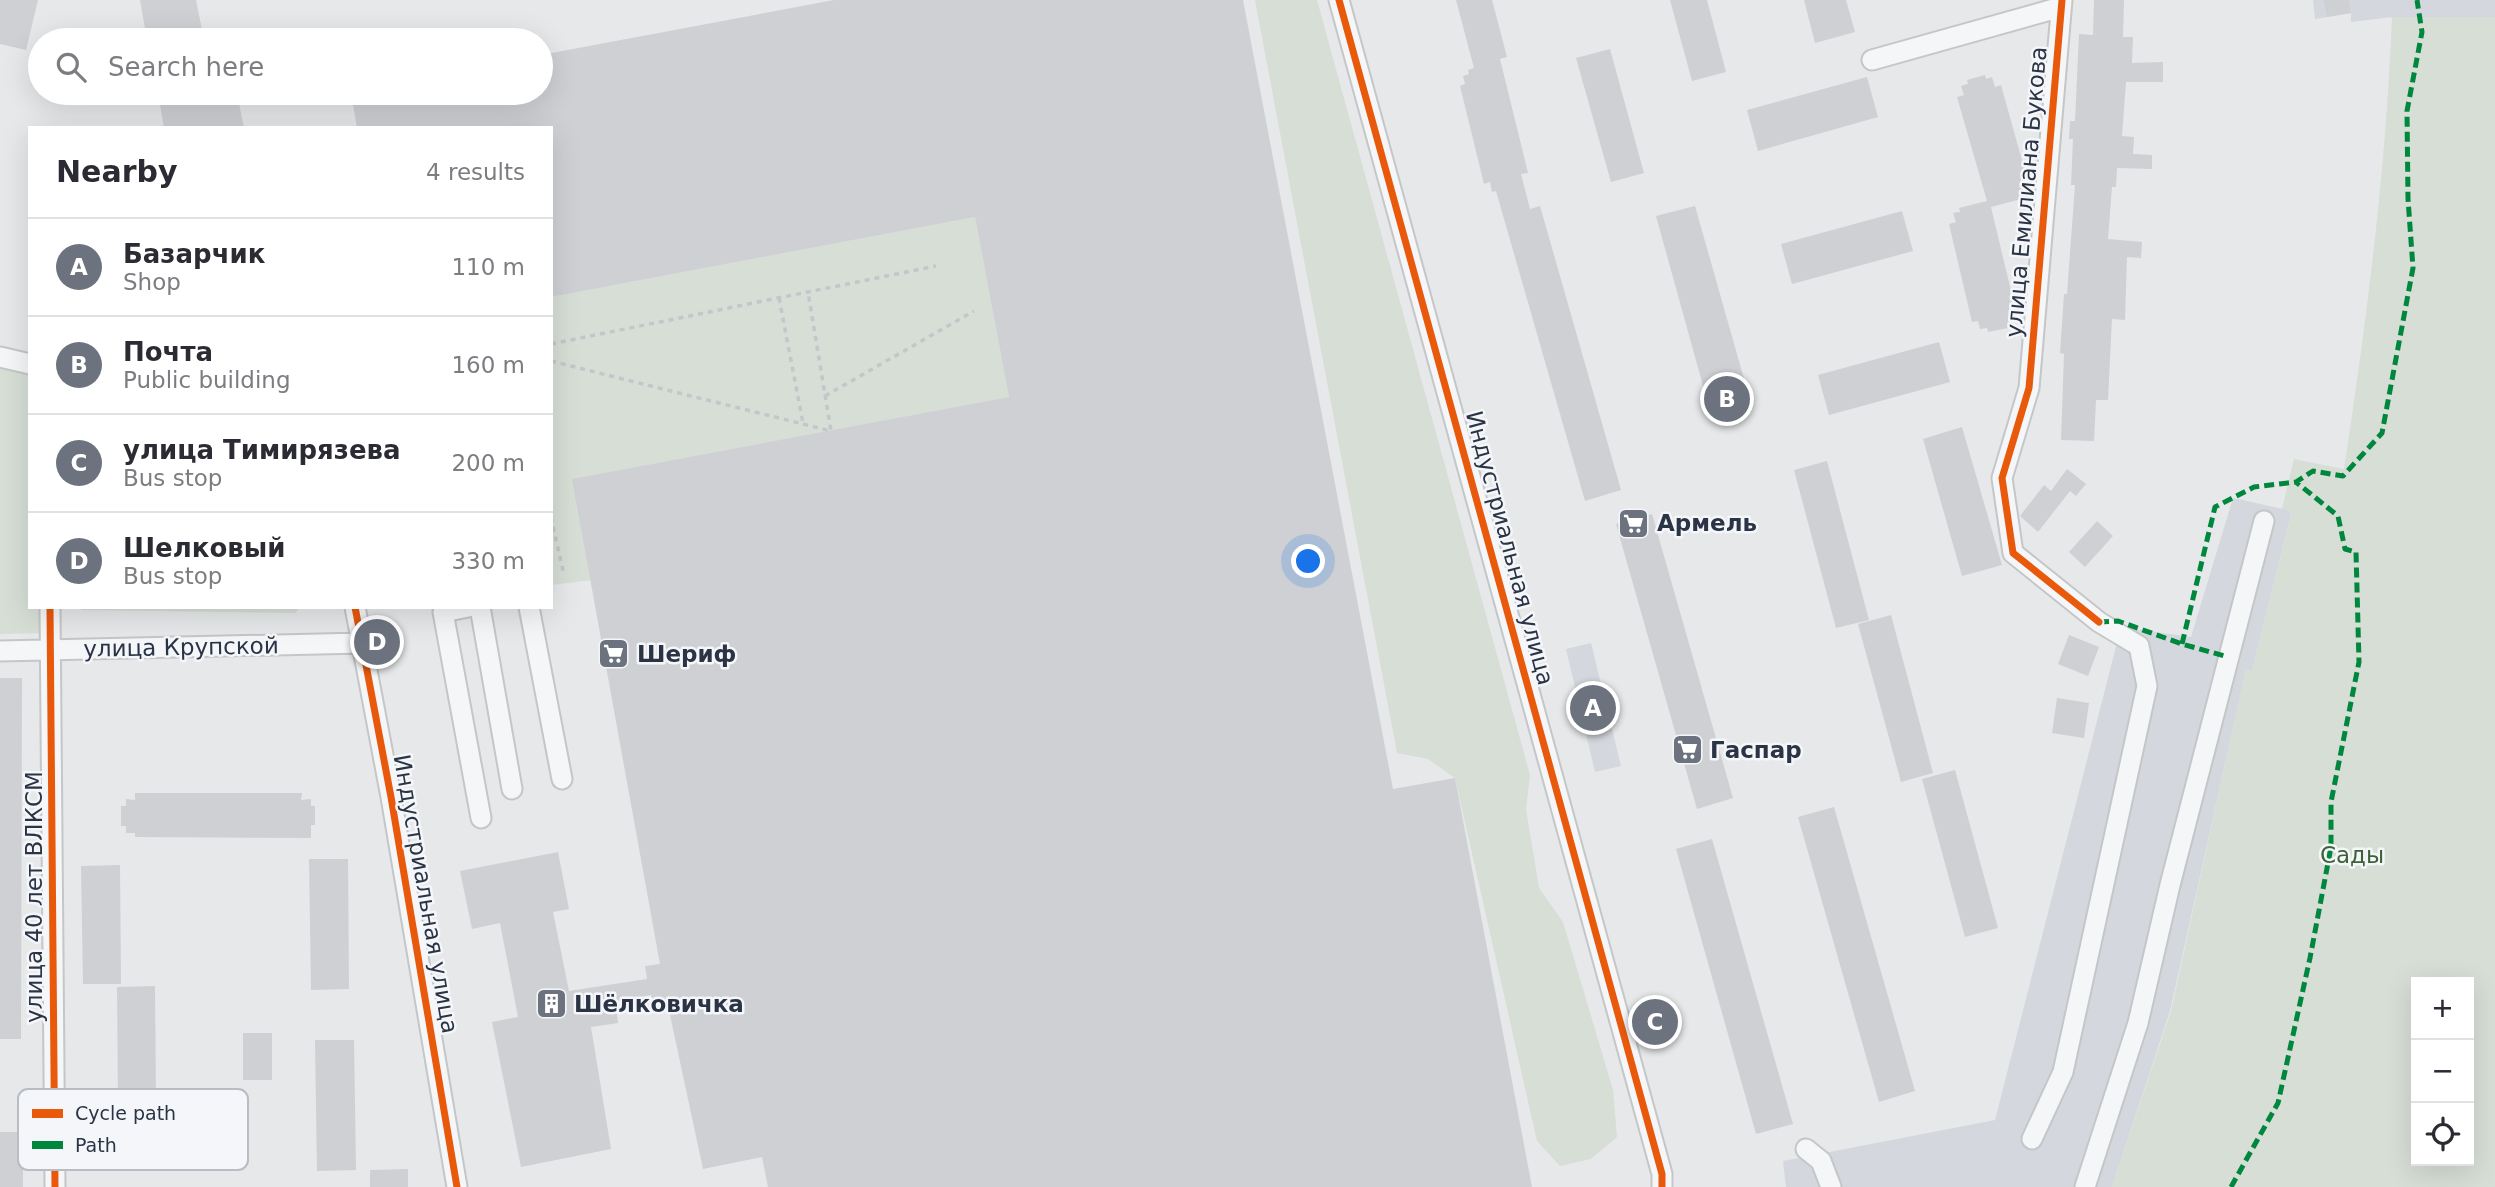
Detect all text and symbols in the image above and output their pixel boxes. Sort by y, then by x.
search box [28,28,553,105]
street label: улица Емилиана Букова [2000,45,2052,339]
icon: search [52,48,90,86]
text: Search here [108,52,264,82]
text: Nearby [56,154,178,189]
text: 4 results [426,159,525,185]
text: Базарчик [123,239,265,269]
text: A [70,254,88,280]
text: 110 m [451,254,525,280]
text: Shop [123,269,181,295]
text: Почта [123,337,213,367]
text: B [70,352,88,378]
text: 160 m [451,352,525,378]
text: Public building [123,367,291,393]
pin: B [1704,373,1750,425]
street label: Индустриальная улица [1461,408,1559,688]
text: улица Тимирязева [123,435,401,465]
text: C [71,450,87,476]
text: 200 m [451,450,525,476]
text: Bus stop [123,465,222,491]
supermarket icon: Армель [1617,506,1651,540]
place label: Армель [1657,510,1757,536]
text: Шелковый [123,533,286,563]
your location [1291,544,1325,578]
text: D [69,548,89,574]
text: 330 m [451,548,525,574]
text: Bus stop [123,563,222,589]
pin: D [354,616,400,668]
street label: улица Крупской [83,632,279,662]
supermarket icon: Шериф [597,637,631,671]
place label: Шериф [637,641,736,667]
pin: A [1570,682,1616,734]
supermarket icon: Гаспар [1670,733,1704,767]
place label: Гаспар [1710,737,1802,763]
street label: Индустриальная улица [389,752,463,1036]
street label: улица 40 лет ВЛКСМ [21,771,47,1023]
park label: Сады [2320,842,2384,868]
map controls [2411,977,2474,1166]
button: + [2411,977,2474,1040]
building icon: Шёлковичка [534,987,568,1021]
place label: Шёлковичка [574,991,744,1017]
pin: C [1632,996,1678,1048]
button: − [2411,1040,2474,1103]
legend [18,1089,248,1170]
text: Cycle path [75,1102,176,1124]
button: locate [2411,1103,2474,1166]
text: Path [75,1134,117,1156]

